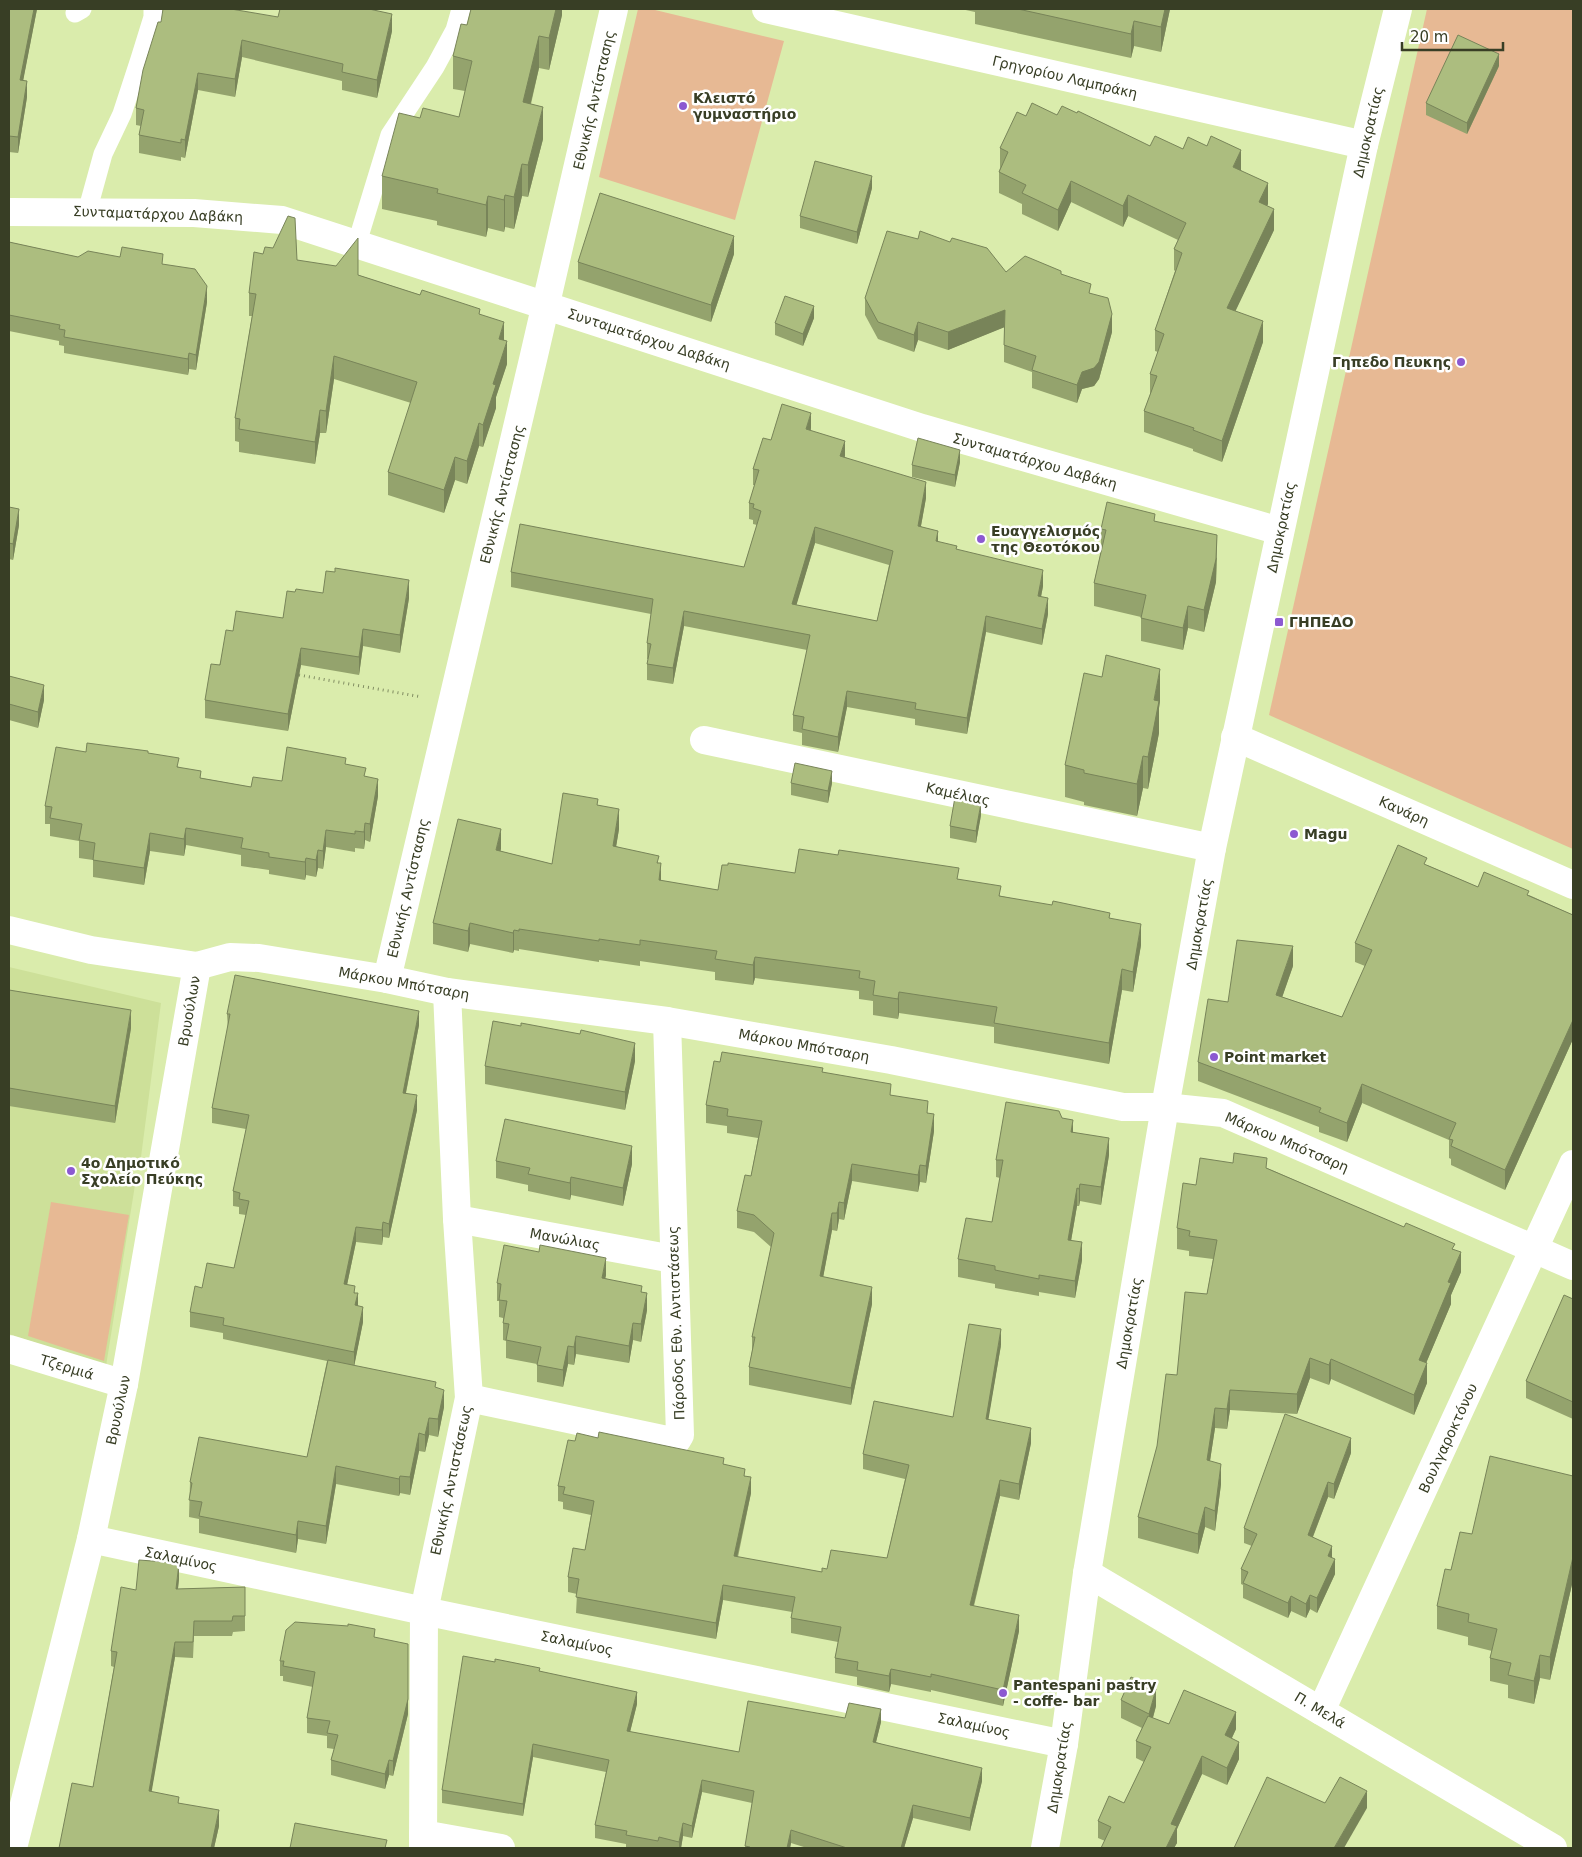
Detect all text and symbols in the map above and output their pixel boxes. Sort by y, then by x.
scale bar [1402,20,1503,52]
text: 20 m [1410,28,1448,46]
street label: Εθνικής Αντίστασης [570,29,618,171]
street label: Γρηγορίου Λαμπράκη [991,52,1139,102]
street label: Δημοκρατίας [1350,85,1386,179]
place label: Κλειστό γυμναστήριο [693,90,797,122]
marker: Κλειστό γυμναστήριο [677,100,689,112]
street label: Συνταματάρχου Δαβάκη [73,203,243,225]
street label: Συνταματάρχου Δαβάκη [565,305,733,373]
place label: Γηπεδο Πευκης [1332,354,1451,370]
marker: Γηπεδο Πευκης [1455,356,1467,368]
street label: Εθνικής Αντίστασης [477,423,527,565]
street label: Συνταματάρχου Δαβάκη [951,430,1119,492]
street label: Δημοκρατίας [1264,480,1298,574]
place label: Ευαγγελισμός της Θεοτόκου [991,523,1100,555]
marker: Ευαγγελισμός της Θεοτόκου [975,533,987,545]
place label: ΓΗΠΕΔΟ [1289,614,1354,630]
marker: ΓΗΠΕΔΟ [1273,616,1285,628]
street label: Καμέλιας [924,779,992,809]
street label: Κανάρη [1376,793,1432,829]
street label: Εθνικής Αντίστασης [384,817,432,959]
place label: Magu [1304,826,1347,842]
marker: Magu [1288,828,1300,840]
street label: Δημοκρατίας [1183,877,1215,971]
street label: Μάρκου Μπότσαρη [337,964,471,1002]
street label: Βρυούλων [175,974,203,1047]
street label: Μάρκου Μπότσαρη [737,1026,871,1064]
place label: Point market [1224,1049,1327,1065]
marker: Point market [1208,1051,1220,1063]
street label: Μάρκου Μπότσαρη [1223,1109,1351,1175]
place label: 4o Δημοτικό Σχολείο Πεύκης [81,1155,203,1187]
marker: 4o Δημοτικό Σχολείο Πεύκης [65,1165,77,1177]
street label: Μανώλιας [528,1225,602,1253]
street label: Πάροδος Εθν. Αντιστάσεως [665,1225,687,1421]
street label: Δημοκρατίας [1113,1276,1145,1370]
street label: Τζερμιά [37,1351,96,1383]
street label: Βρυούλων [103,1373,133,1446]
street label: Βουλγαροκτόνου [1416,1381,1480,1495]
street label: Εθνικής Αντιστάσεως [427,1403,475,1557]
street label: Σαλαμίνος [143,1543,219,1575]
street label: Σαλαμίνος [539,1627,615,1659]
place label: Pantespani pastry - coffe- bar [1013,1677,1156,1709]
marker: Pantespani pastry - coffe- bar [997,1687,1009,1699]
street label: Π. Μελά [1292,1689,1348,1731]
street label: Σαλαμίνος [936,1709,1012,1741]
street label: Δημοκρατίας [1044,1720,1074,1814]

